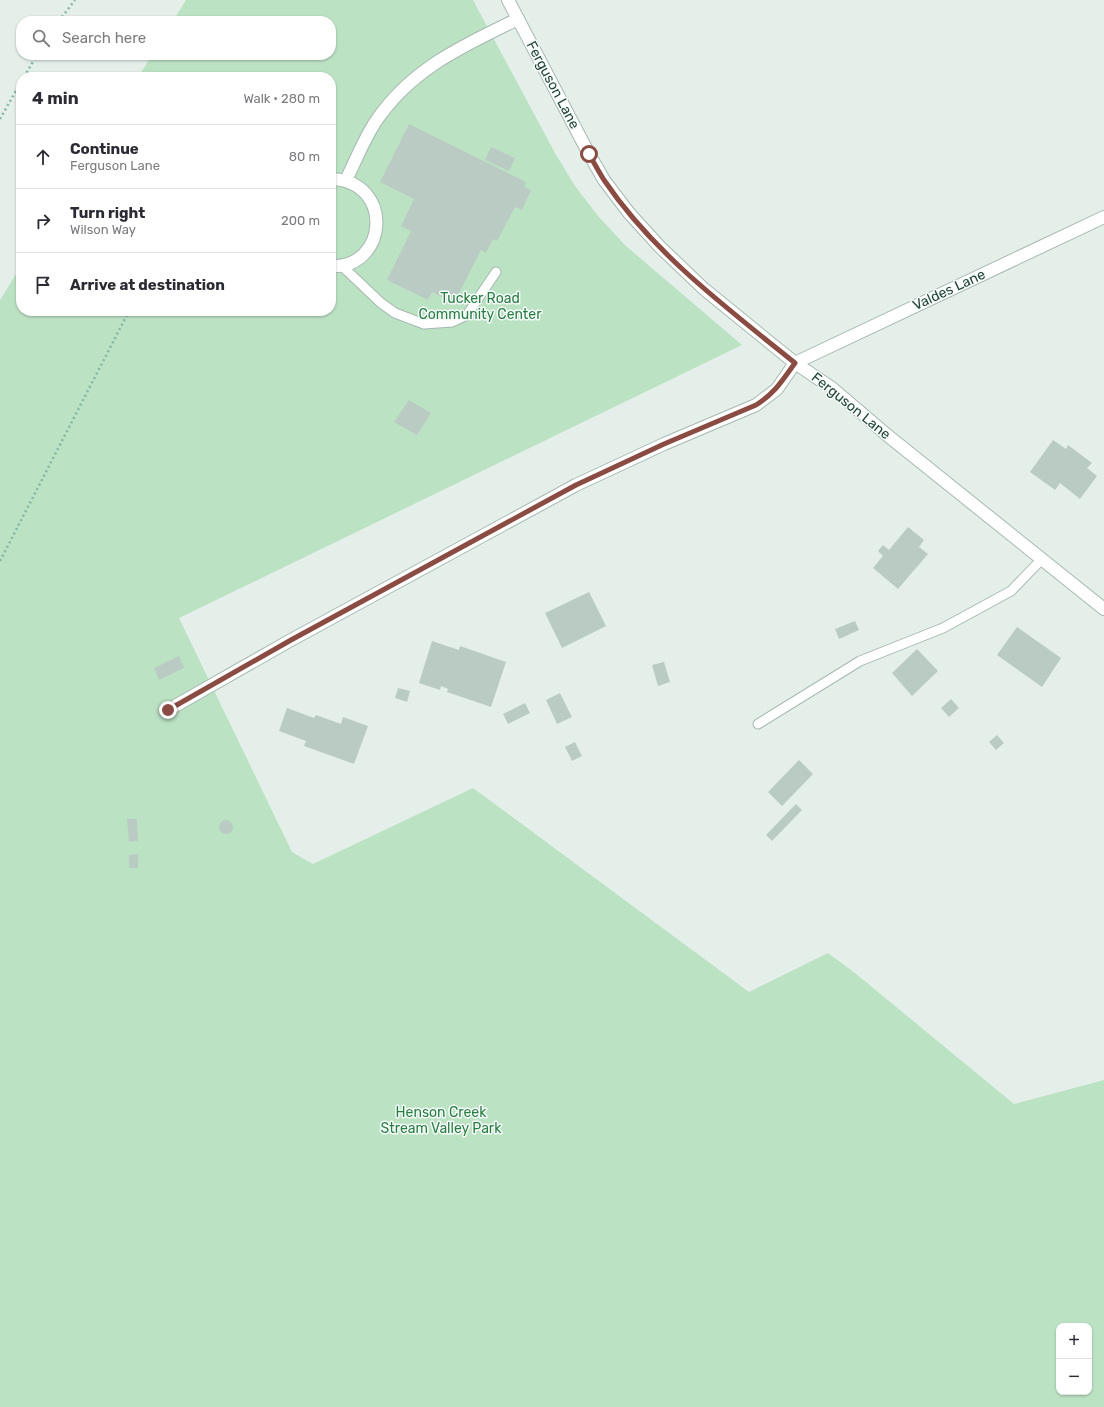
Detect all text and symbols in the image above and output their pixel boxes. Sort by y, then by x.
search box [16,16,336,60]
icon: search [30,27,52,49]
text: Search here [62,29,146,47]
street label: Ferguson Lane [523,38,583,132]
text: 4 min [32,88,79,108]
text: Walk · 280 m [243,91,320,106]
text: Continue [70,140,139,158]
route start [580,145,598,163]
icon: ahead [32,146,54,168]
text: 80 m [289,149,320,164]
text: Ferguson Lane [70,158,160,173]
text: Turn right [70,204,145,222]
icon: right [32,210,54,232]
text: 200 m [281,213,320,228]
text: Wilson Way [70,222,136,237]
street label: Valdes Lane [910,266,988,314]
icon: arrive [32,274,54,296]
text: Arrive at destination [70,276,225,294]
park label: Tucker Road Community Center [419,290,542,323]
street label: Ferguson Lane [808,369,894,443]
route end [159,701,177,719]
park label: Henson Creek Stream Valley Park [381,1104,502,1137]
map controls [1056,1323,1092,1395]
button: + [1056,1323,1092,1359]
button: − [1056,1359,1092,1395]

